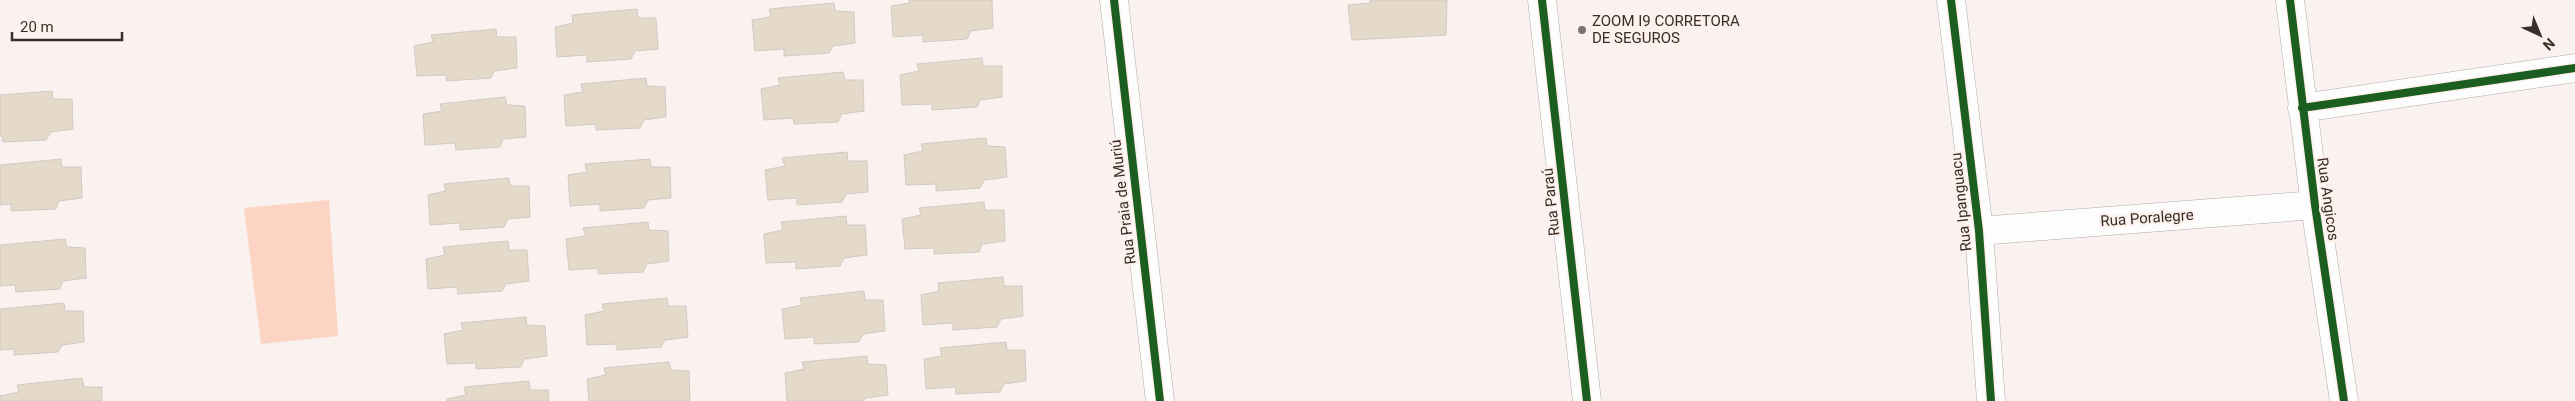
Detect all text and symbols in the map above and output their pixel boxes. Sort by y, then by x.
scale bar [12,10,122,42]
north arrow [2515,10,2565,60]
place label: ZOOM I9 CORRETORA DE SEGUROS [1592,12,1740,47]
text: 20 m [20,18,54,36]
marker: ZOOM I9 CORRETORA DE SEGUROS [1576,24,1588,36]
text: N [2540,35,2558,54]
street label: Rua Praia de Muriú [1106,138,1140,266]
street label: Rua Ipanguacu [1947,152,1975,252]
street label: Rua Angicos [2313,156,2343,242]
street label: Rua Paraú [1538,167,1564,237]
street label: Rua Poralegre [2100,206,2194,230]

